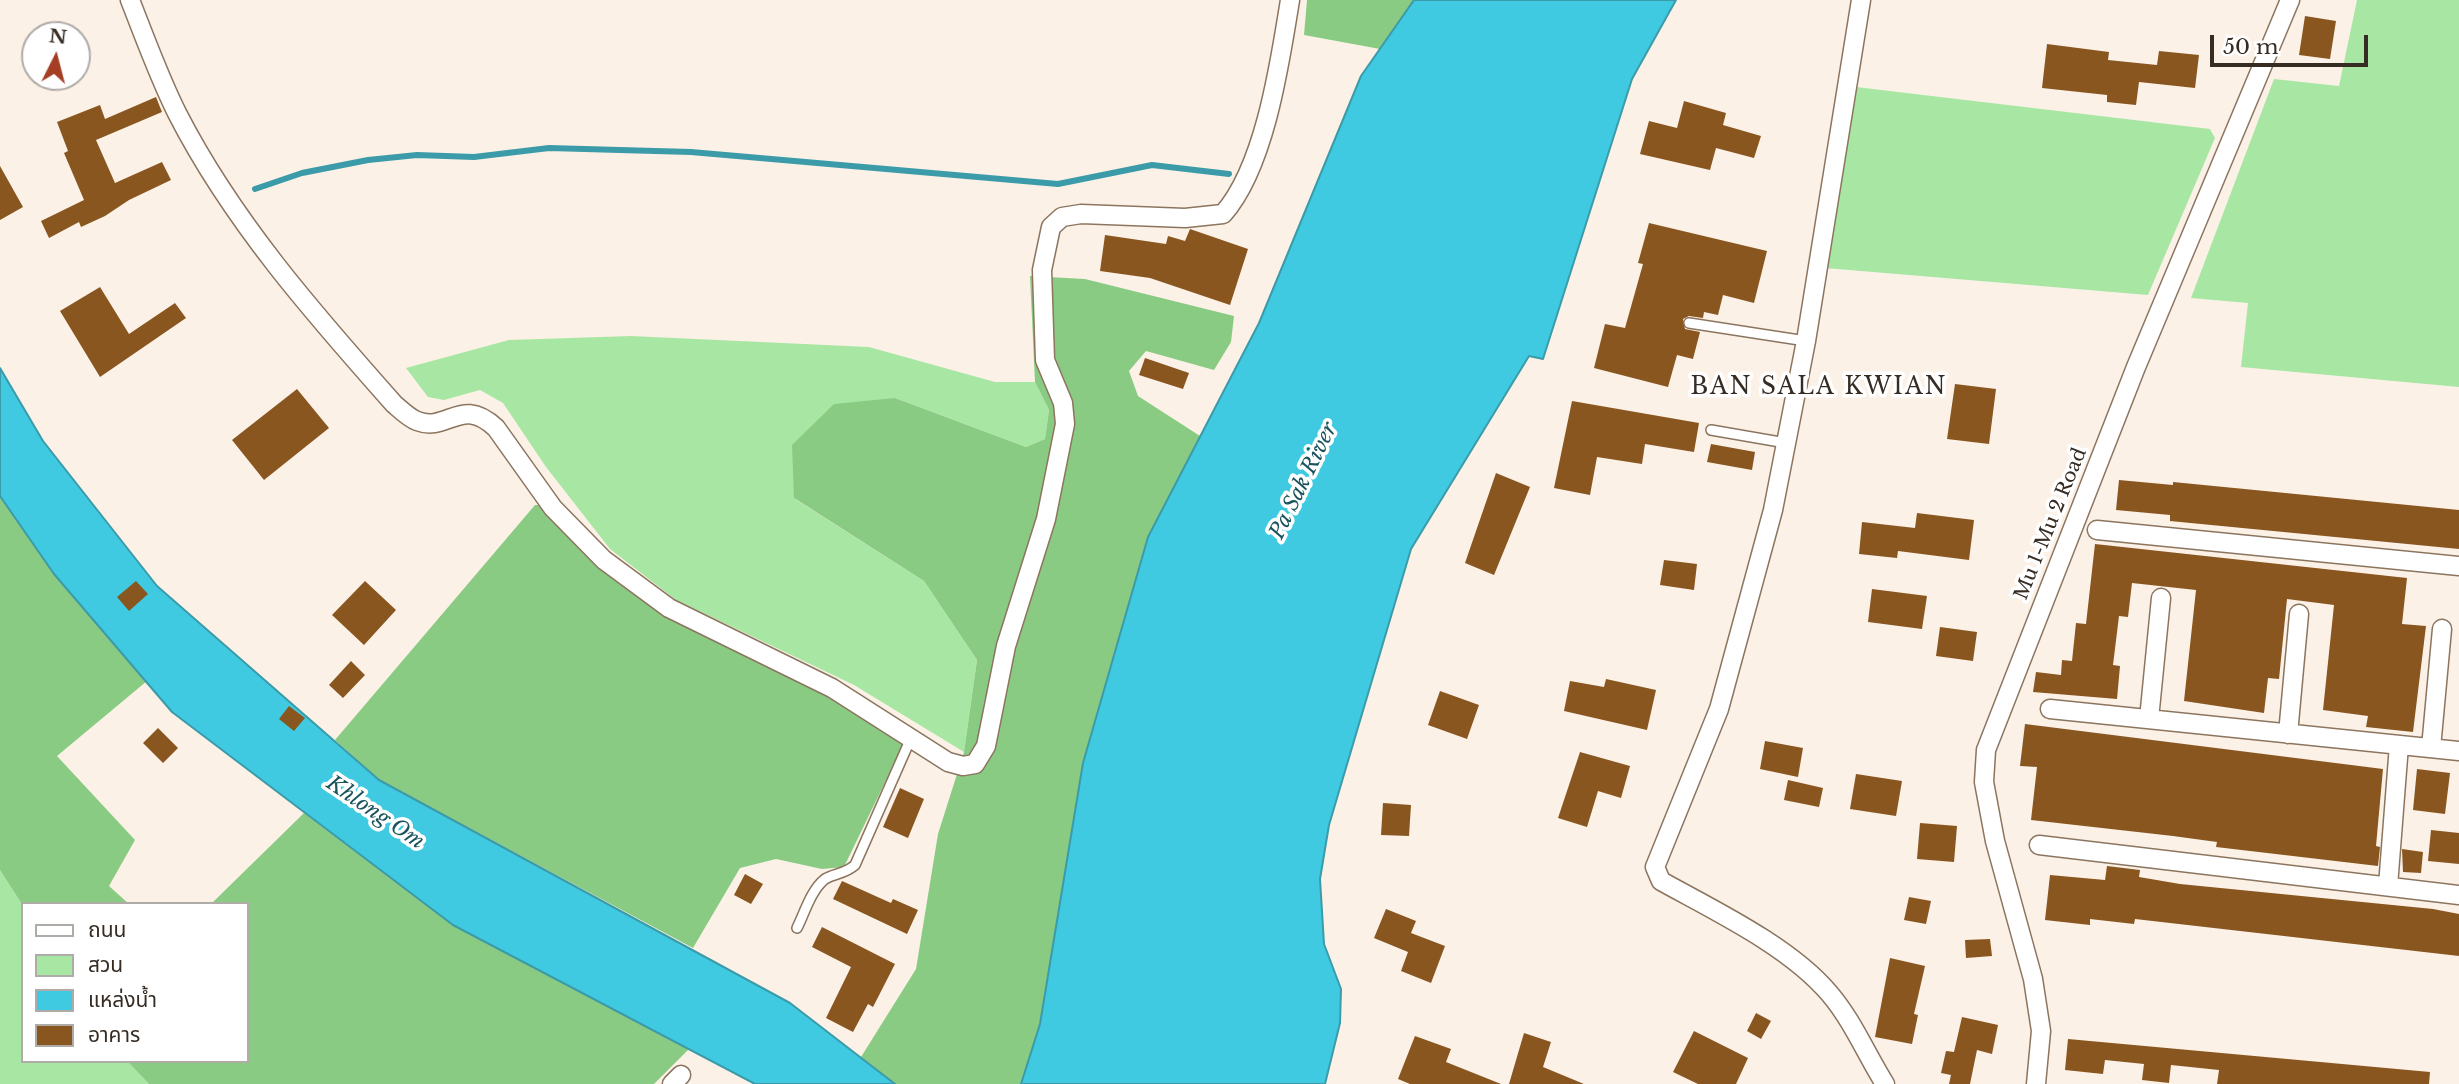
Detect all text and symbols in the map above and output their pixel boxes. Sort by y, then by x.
north arrow [21,21,91,91]
scale bar [2214,21,2372,65]
text: N [48,24,68,49]
text: 50 m [2223,34,2278,60]
district label: BAN SALA KWIAN [1692,374,1946,402]
water label: Pa Sak River [1265,419,1343,543]
street label: Mu 1-Mu 2 Road [2010,445,2092,603]
water label: Khlong Om [321,771,429,855]
legend [21,902,248,1063]
text: ถนน [88,917,126,943]
text: สวน [88,952,123,978]
text: แหล่งน้ำ [88,987,157,1013]
text: อาคาร [88,1022,140,1048]

